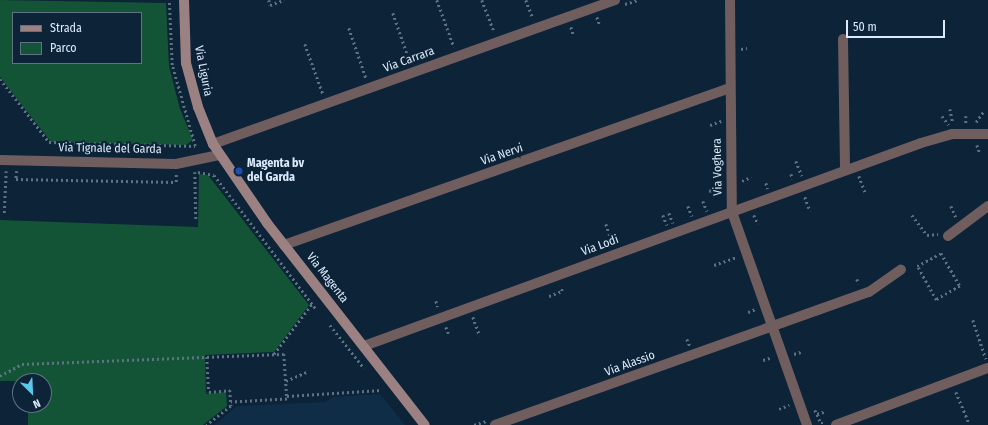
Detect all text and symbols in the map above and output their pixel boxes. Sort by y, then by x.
legend [12,12,142,64]
scale bar [848,12,947,38]
text: 50 m [853,20,877,34]
text: Strada [50,21,82,35]
text: Parco [50,41,77,55]
street label: Via Carrara [382,44,436,76]
street label: Via Liguria [191,45,215,97]
street label: Via Voghera [710,138,726,196]
street label: Via Tignale del Garda [58,141,162,157]
street label: Via Nervi [479,141,525,169]
place label: Magenta bv del Garda [247,157,304,185]
marker: Magenta bv del Garda [234,166,244,176]
street label: Via Lodi [579,233,621,259]
street label: Via Magenta [303,250,351,306]
street label: Via Alassio [603,348,657,380]
north arrow [12,373,52,413]
text: N [31,396,42,411]

